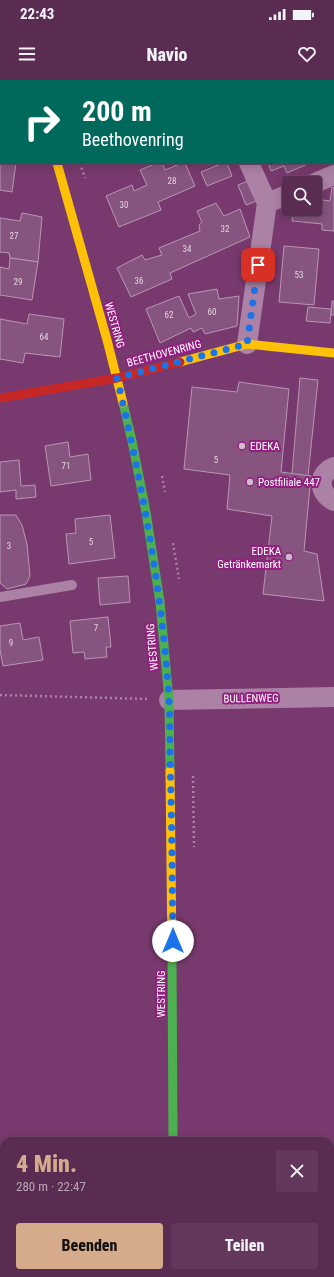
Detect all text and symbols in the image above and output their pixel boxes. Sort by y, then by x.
text: 22:43 [20,5,54,23]
icon: menu [16,43,38,65]
icon: heart [296,43,318,65]
text: Navio [146,44,188,65]
text: 200 m [82,95,152,128]
icon: right [16,96,68,148]
text: Beethovenring [82,129,184,150]
house number: 28 [168,176,176,186]
map controls [282,176,322,216]
button: search [282,176,322,216]
house number: 30 [120,200,128,210]
house number: 32 [221,224,230,234]
house number: 27 [10,231,19,241]
house number: 34 [183,244,192,254]
pin [241,248,275,282]
icon: arrive [247,254,269,276]
house number: 53 [295,270,303,280]
house number: 36 [135,276,143,286]
house number: 29 [14,277,22,287]
street label: WESTRING [102,301,127,350]
house number: 60 [208,307,216,317]
house number: 62 [165,310,174,320]
house number: 64 [40,332,49,342]
street label: BEETHOVENRING [126,337,203,370]
place label: EDEKA [250,440,280,453]
marker: EDEKA [237,441,247,451]
house number: 5 [214,455,219,465]
house number: 71 [62,461,70,471]
place label: Postfiliale 447 [258,476,320,489]
marker: Postfiliale 447 [245,477,255,487]
house number: 5 [89,537,94,547]
house number: 3 [7,541,11,551]
place label: EDEKA Getränkemarkt [217,545,282,571]
marker: EDEKA Getränkemarkt [284,552,294,562]
house number: 7 [94,623,99,633]
street label: WESTRING [144,623,161,671]
house number: 9 [9,638,13,648]
street label: BULLENWEG [223,692,279,705]
position arrow [152,920,194,962]
street label: WESTRING [155,970,168,1018]
text: 4 Min. [16,1150,77,1178]
button: close [276,1150,318,1192]
text: 280 m · 22:47 [16,1179,86,1194]
button: Beenden [16,1223,163,1269]
button: Teilen [171,1223,318,1269]

